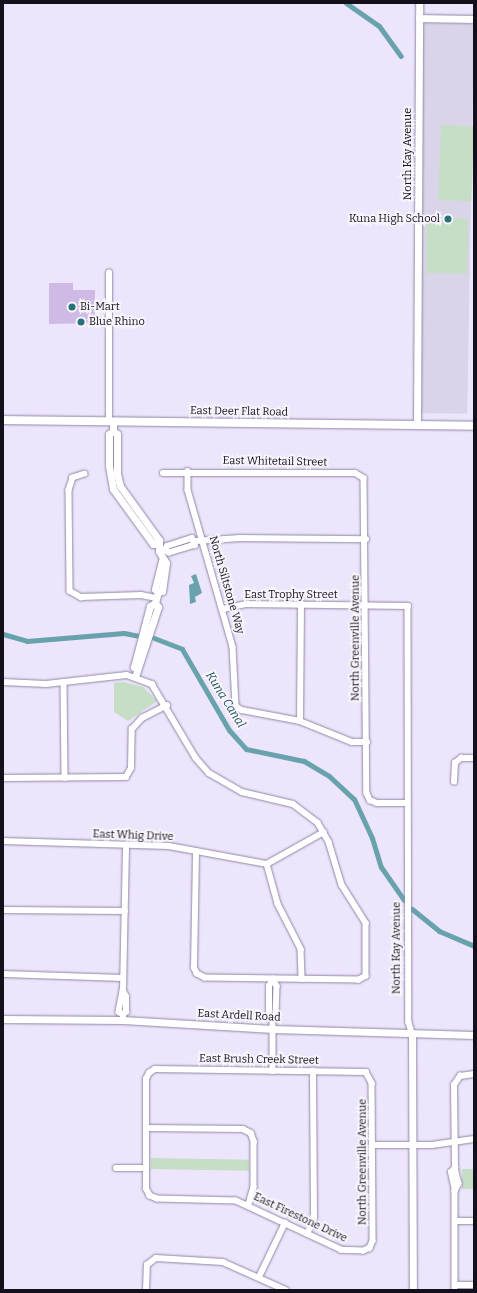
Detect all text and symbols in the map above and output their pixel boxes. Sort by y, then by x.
street label: North Kay Avenue [401,108,415,200]
place label: Kuna High School [349,212,440,226]
marker: Kuna High School [443,214,453,224]
place label: Bi-Mart [80,300,120,314]
marker: Bi-Mart [67,302,77,312]
place label: Blue Rhino [89,315,145,329]
marker: Blue Rhino [76,317,86,327]
street label: East Deer Flat Road [190,405,288,419]
street label: East Whitetail Street [222,454,328,470]
street label: North Siltstone Way [206,534,246,636]
street label: North Greenville Avenue [349,575,363,701]
street label: East Trophy Street [244,588,338,602]
water label: Kuna Canal [202,669,248,731]
street label: East Whig Drive [92,828,174,844]
street label: North Kay Avenue [390,902,404,994]
street label: East Ardell Road [197,1007,281,1025]
street label: East Brush Creek Street [199,1052,319,1068]
street label: North Greenville Avenue [356,1099,370,1225]
street label: East Firestone Drive [251,1191,349,1245]

